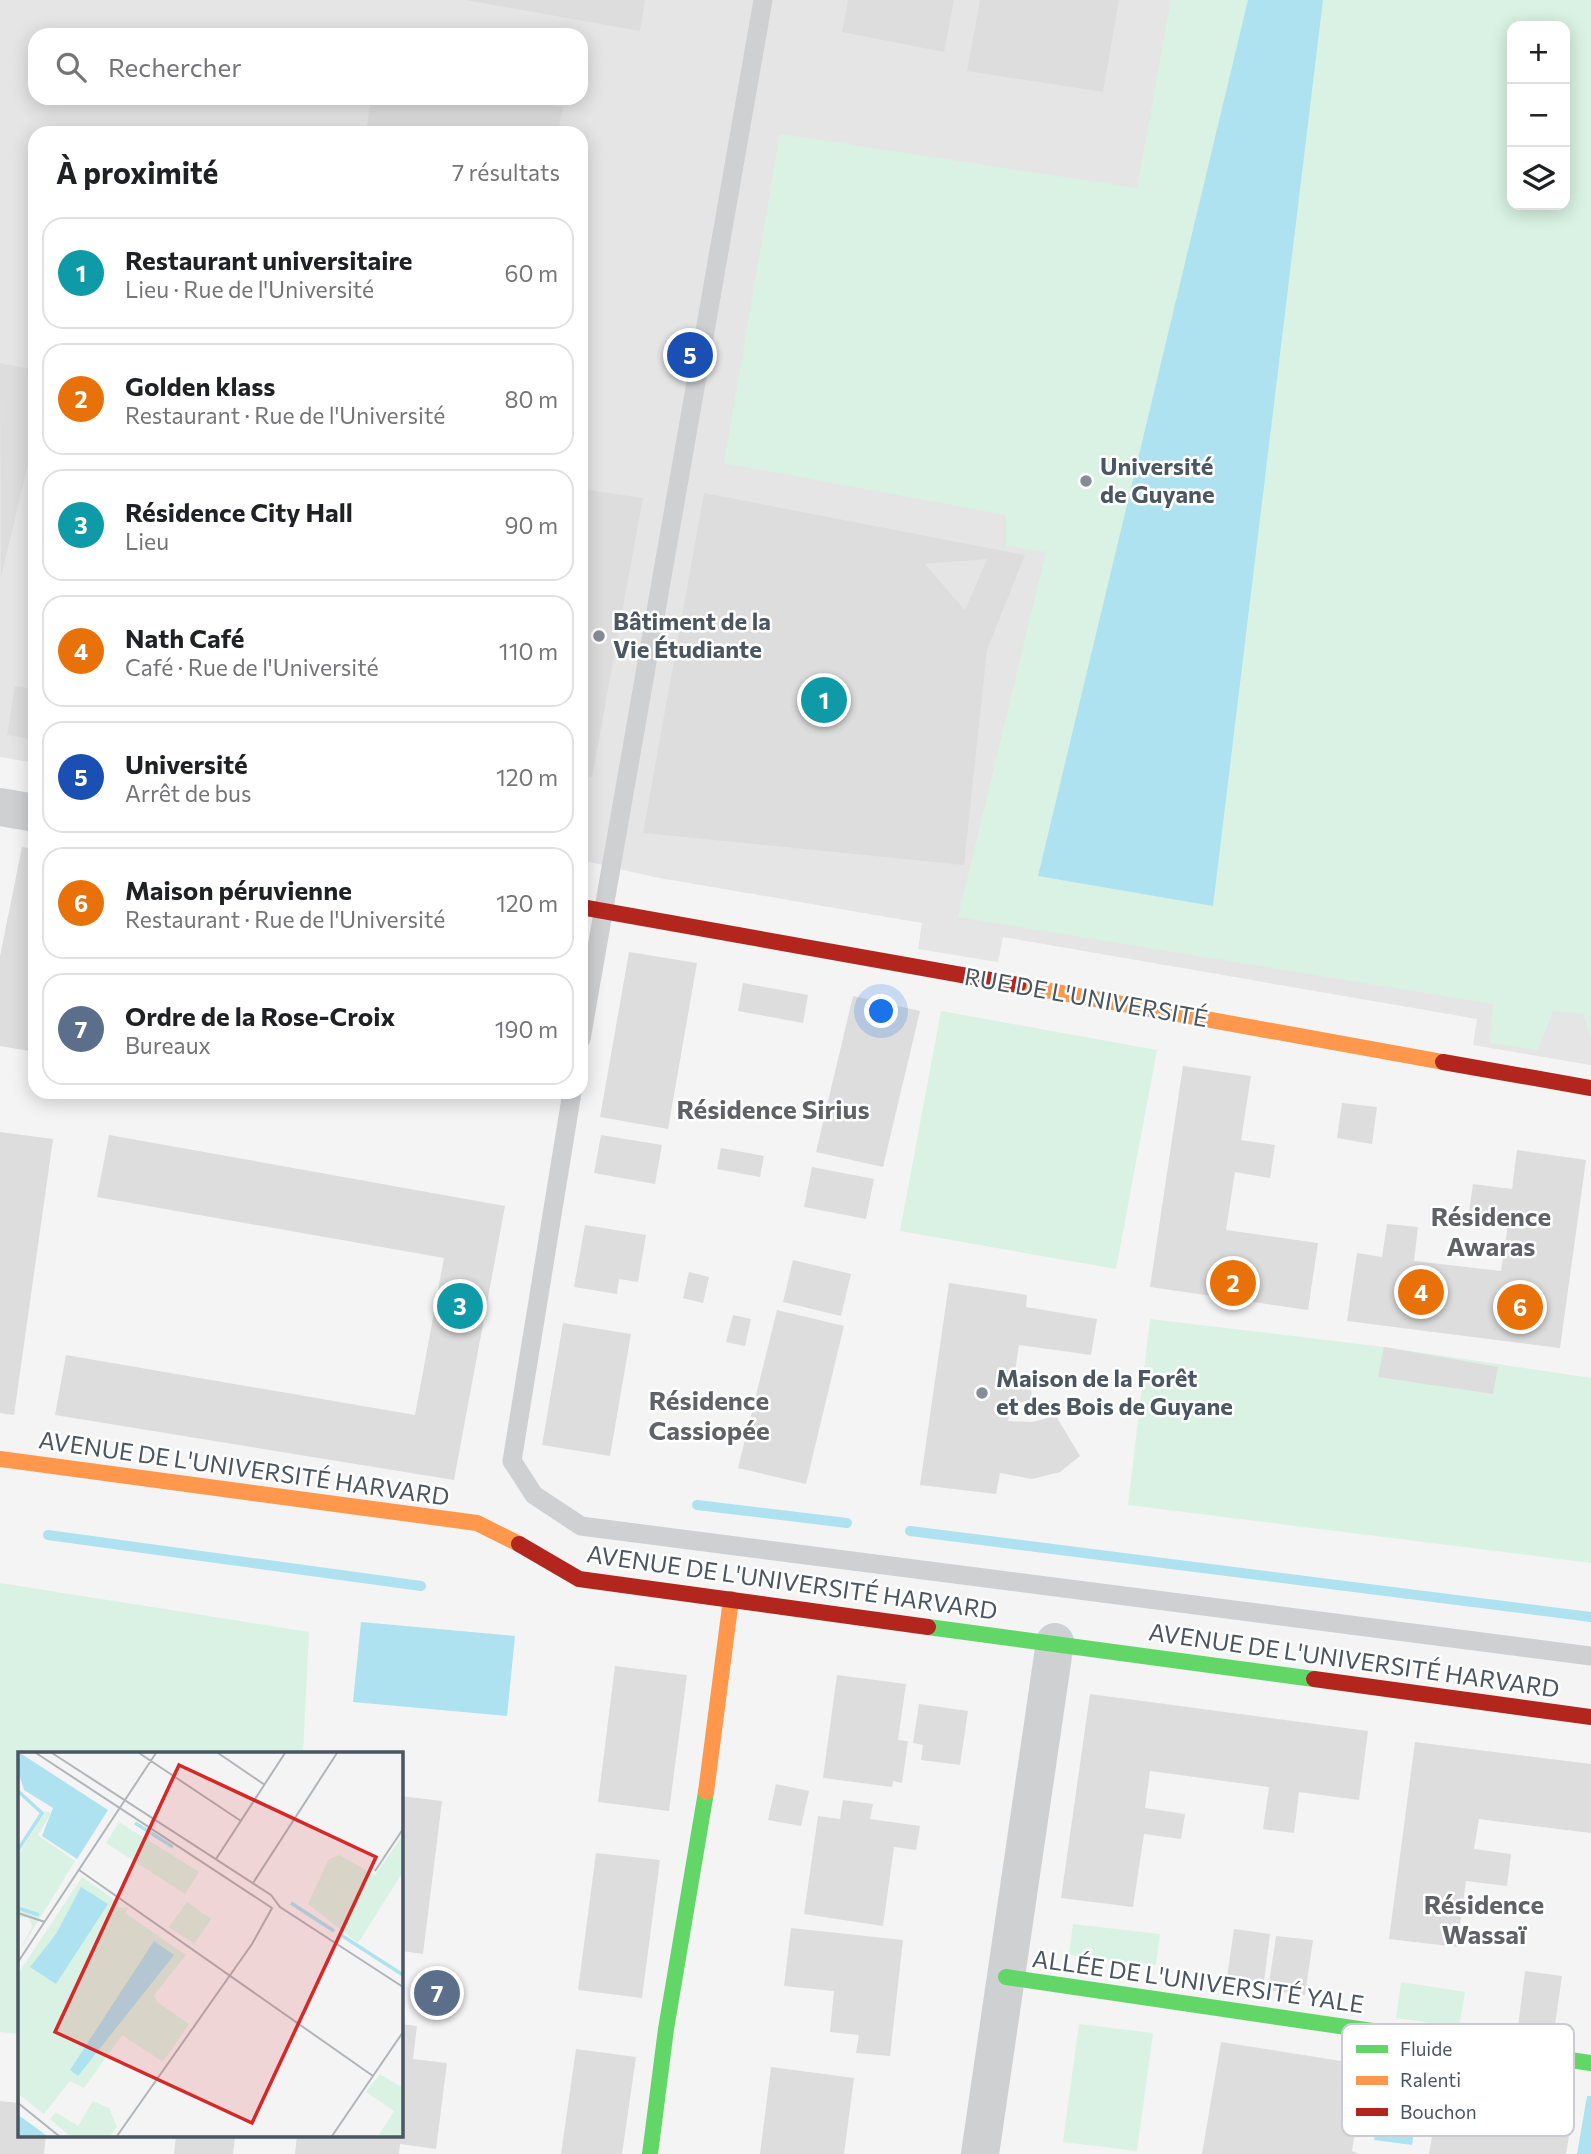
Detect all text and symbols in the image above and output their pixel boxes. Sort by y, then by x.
map controls [1507,21,1570,210]
button: + [1507,21,1570,84]
search box [28,28,588,105]
icon: search [52,48,90,86]
text: Rechercher [108,51,242,82]
button: − [1507,84,1570,147]
button: layers [1507,147,1570,210]
text: À proximité [56,153,218,190]
text: 7 résultats [452,158,560,186]
text: Restaurant universitaire [125,244,412,275]
text: 1 [76,259,86,287]
text: 60 m [505,259,558,287]
text: Lieu · Rue de l'Université [125,275,374,303]
pin: 5 [667,329,713,381]
text: Golden klass [125,370,275,401]
text: 2 [74,385,88,413]
text: 80 m [505,385,558,413]
text: Restaurant · Rue de l'Université [125,401,445,429]
place label: Université de Guyane [1100,451,1215,508]
marker: Université de Guyane [1078,473,1094,489]
text: Résidence City Hall [125,496,353,527]
text: 3 [74,511,88,539]
text: 90 m [505,511,558,539]
text: Lieu [125,527,169,555]
place label: Bâtiment de la Vie Étudiante [613,606,771,663]
text: Nath Café [125,622,245,653]
marker: Bâtiment de la Vie Étudiante [591,628,607,644]
text: 4 [74,637,88,665]
text: 110 m [499,637,558,665]
text: Café · Rue de l'Université [125,653,379,681]
pin: 1 [801,674,847,726]
text: Université [125,748,248,779]
text: 5 [74,763,88,791]
text: 120 m [496,763,558,791]
text: Arrêt de bus [125,779,251,807]
text: Maison péruvienne [125,874,352,905]
text: 6 [74,889,88,917]
text: 120 m [496,889,558,917]
text: Restaurant · Rue de l'Université [125,905,445,933]
street label: RUE DE L'UNIVERSITÉ [962,961,1210,1032]
your location [864,994,898,1028]
text: Ordre de la Rose-Croix [125,1000,395,1031]
text: 7 [75,1015,87,1043]
text: 190 m [495,1015,558,1043]
text: Bureaux [125,1031,211,1059]
district label: Résidence Sirius [676,1093,870,1124]
district label: Résidence Awaras [1431,1200,1551,1261]
pin: 2 [1210,1257,1256,1309]
pin: 4 [1398,1266,1444,1318]
pin: 3 [437,1280,483,1332]
pin: 6 [1497,1281,1543,1333]
place label: Maison de la Forêt et des Bois de Guyane [996,1363,1233,1420]
district label: Résidence Cassiopée [648,1384,770,1445]
marker: Maison de la Forêt et des Bois de Guyane [974,1385,990,1401]
street label: AVENUE DE L'UNIVERSITÉ HARVARD [37,1424,451,1511]
street label: AVENUE DE L'UNIVERSITÉ HARVARD [585,1538,999,1625]
street label: AVENUE DE L'UNIVERSITÉ HARVARD [1147,1616,1561,1703]
inset map [18,1752,402,2136]
district label: Résidence Wassaï [1424,1888,1544,1949]
street label: ALLÉE DE L'UNIVERSITÉ YALE [1031,1943,1366,2018]
pin: 7 [414,1967,460,2019]
legend [1342,2024,1574,2136]
text: Fluide [1400,2037,1452,2060]
text: Ralenti [1400,2068,1461,2091]
text: Bouchon [1400,2100,1477,2123]

